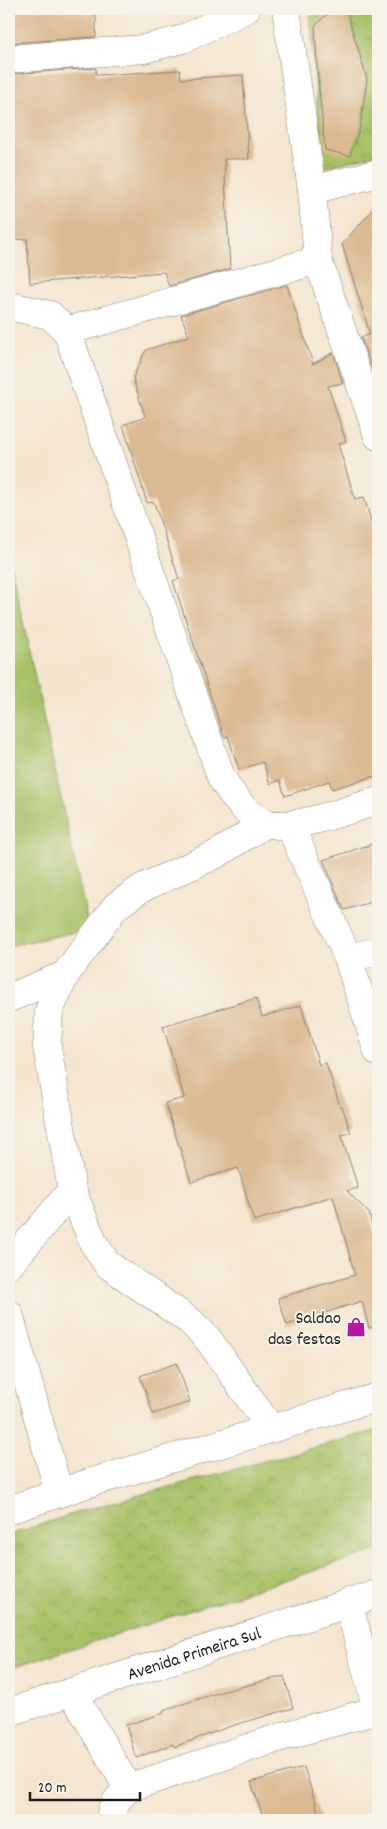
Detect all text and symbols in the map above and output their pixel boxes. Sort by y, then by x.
place label: Saldao das festas [268,1307,341,1353]
shop icon: Saldao das festas [345,1316,367,1338]
street label: Avenida Primeira Sul [125,1622,265,1688]
scale bar [30,1769,140,1801]
text: 20 m [38,1778,66,1800]

